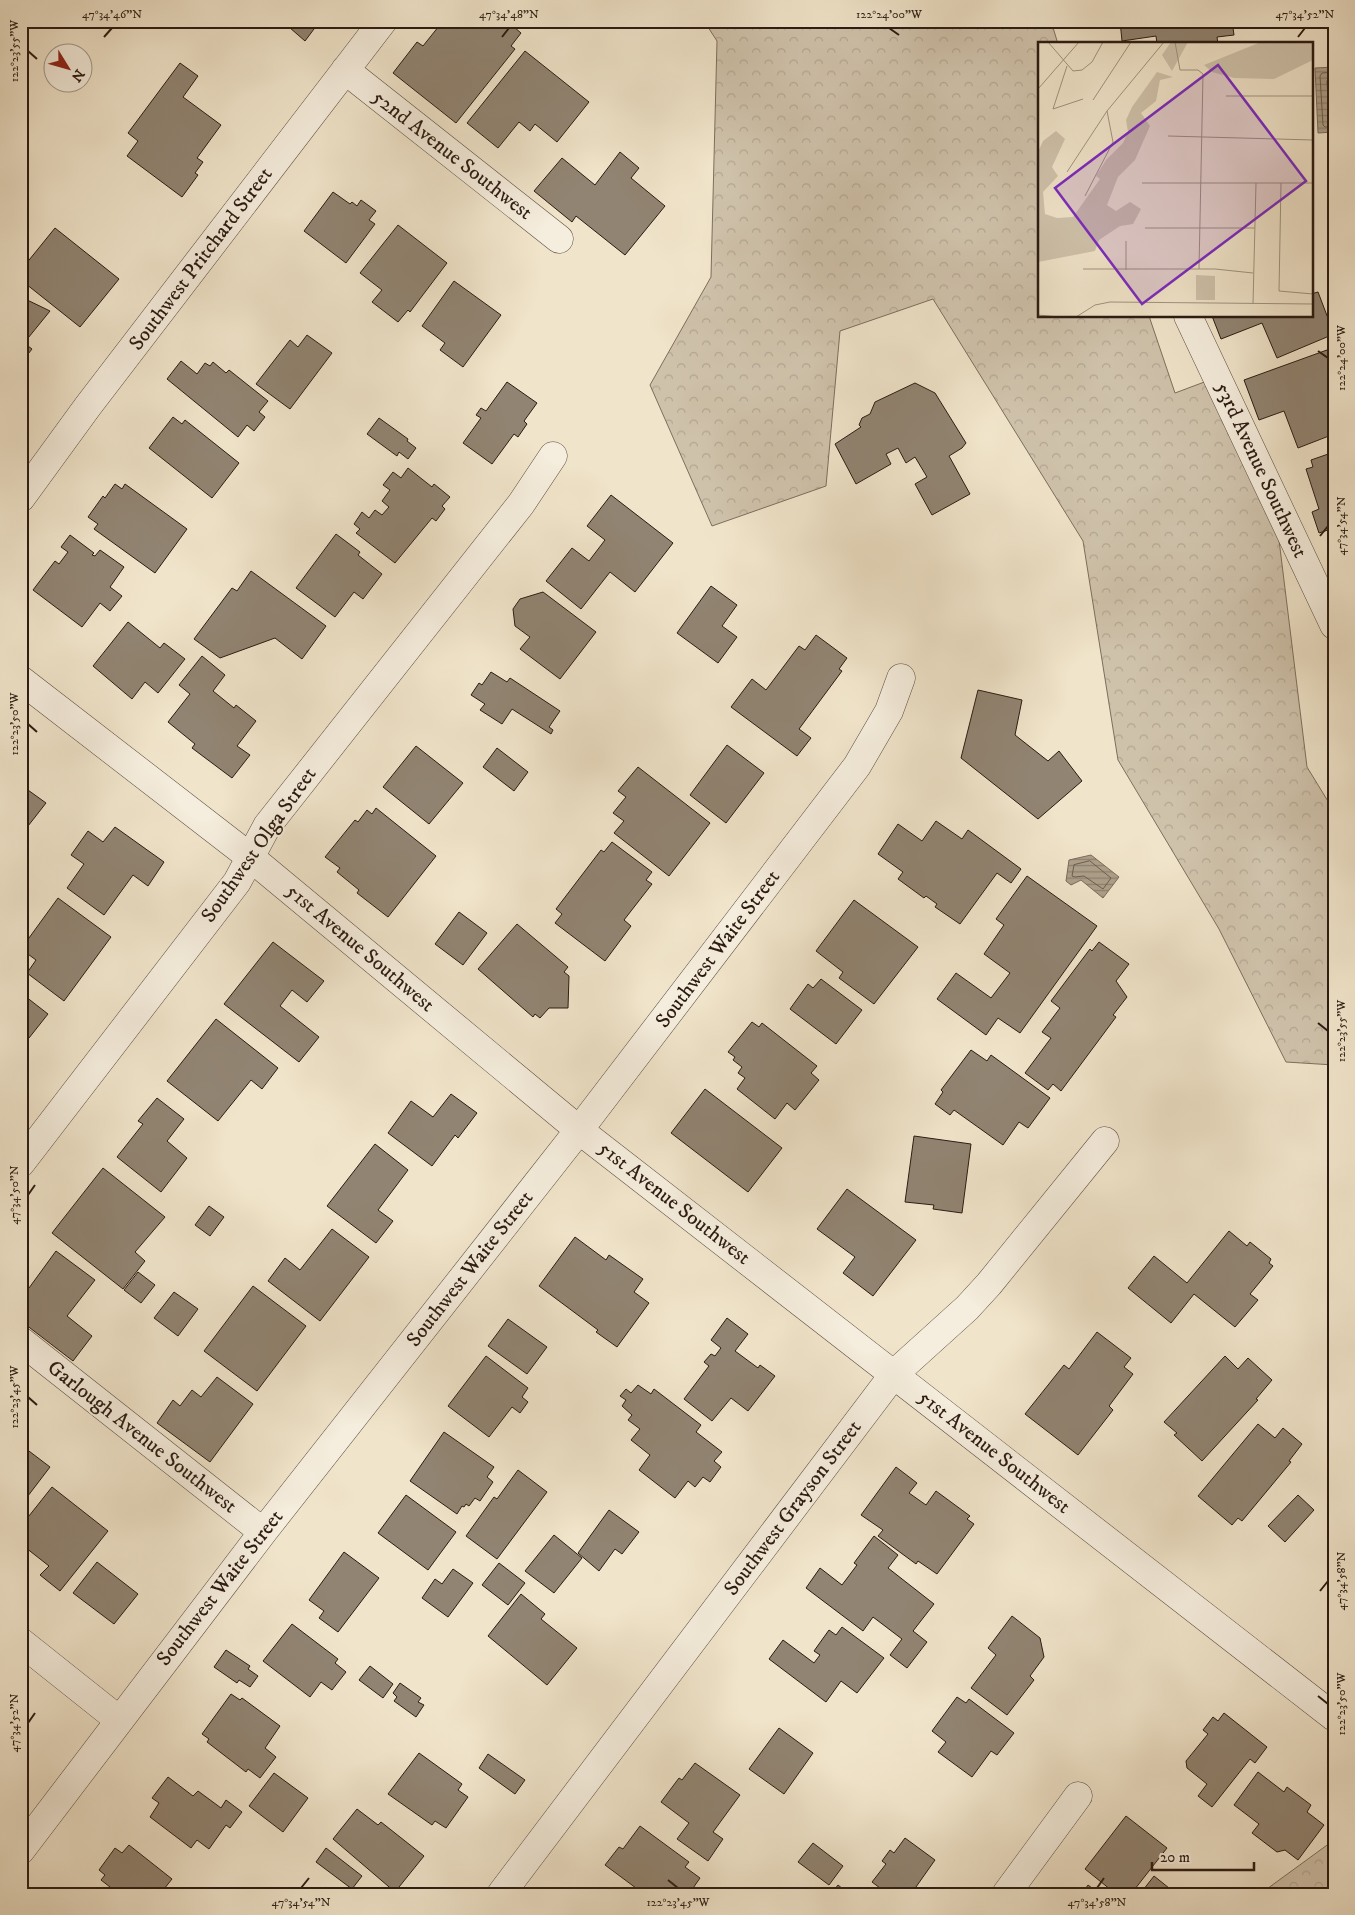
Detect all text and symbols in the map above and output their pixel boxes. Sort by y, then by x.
text: 47°34'46"N [82,7,142,22]
text: 47°34'48"N [479,7,539,22]
text: 122°24'00"W [856,7,923,22]
text: 47°34'52"N [1276,7,1335,22]
text: 122°23'55"W [7,19,22,82]
north arrow [42,42,92,92]
inset map [1038,42,1312,318]
text: N [67,65,88,86]
street label: 52nd Avenue Southwest [367,84,538,226]
street label: Southwest Pritchard Street [124,162,279,356]
text: 122°24'00"W [1334,324,1349,391]
street label: 53rd Avenue Southwest [1209,378,1313,562]
text: 47°34'54"N [1334,496,1349,556]
text: 122°23'50"W [7,692,22,755]
street label: Southwest Olga Street [196,762,322,928]
street label: Southwest Waite Street [650,865,786,1033]
street label: 51st Avenue Southwest [280,878,440,1018]
text: 122°23'55"W [1334,999,1349,1062]
street label: 51st Avenue Southwest [593,1135,756,1271]
text: 47°34'50"N [7,1165,22,1225]
street label: Southwest Waite Street [401,1185,539,1352]
street label: Garlough Avenue Southwest [42,1355,242,1519]
text: 122°23'45"W [7,1364,22,1429]
street label: 51st Avenue Southwest [913,1384,1076,1520]
street label: Southwest Grayson Street [719,1415,868,1601]
street label: Southwest Waite Street [151,1504,289,1671]
text: 47°34'58"N [1334,1551,1349,1610]
text: 122°23'50"W [1334,1672,1349,1735]
text: 47°34'52"N [7,1693,22,1752]
scale bar [1152,1840,1255,1872]
text: 20 m [1160,1848,1190,1867]
text: 47°34'54"N [271,1895,331,1910]
text: 122°23'45"W [646,1895,711,1910]
text: 47°34'58"N [1068,1895,1127,1910]

